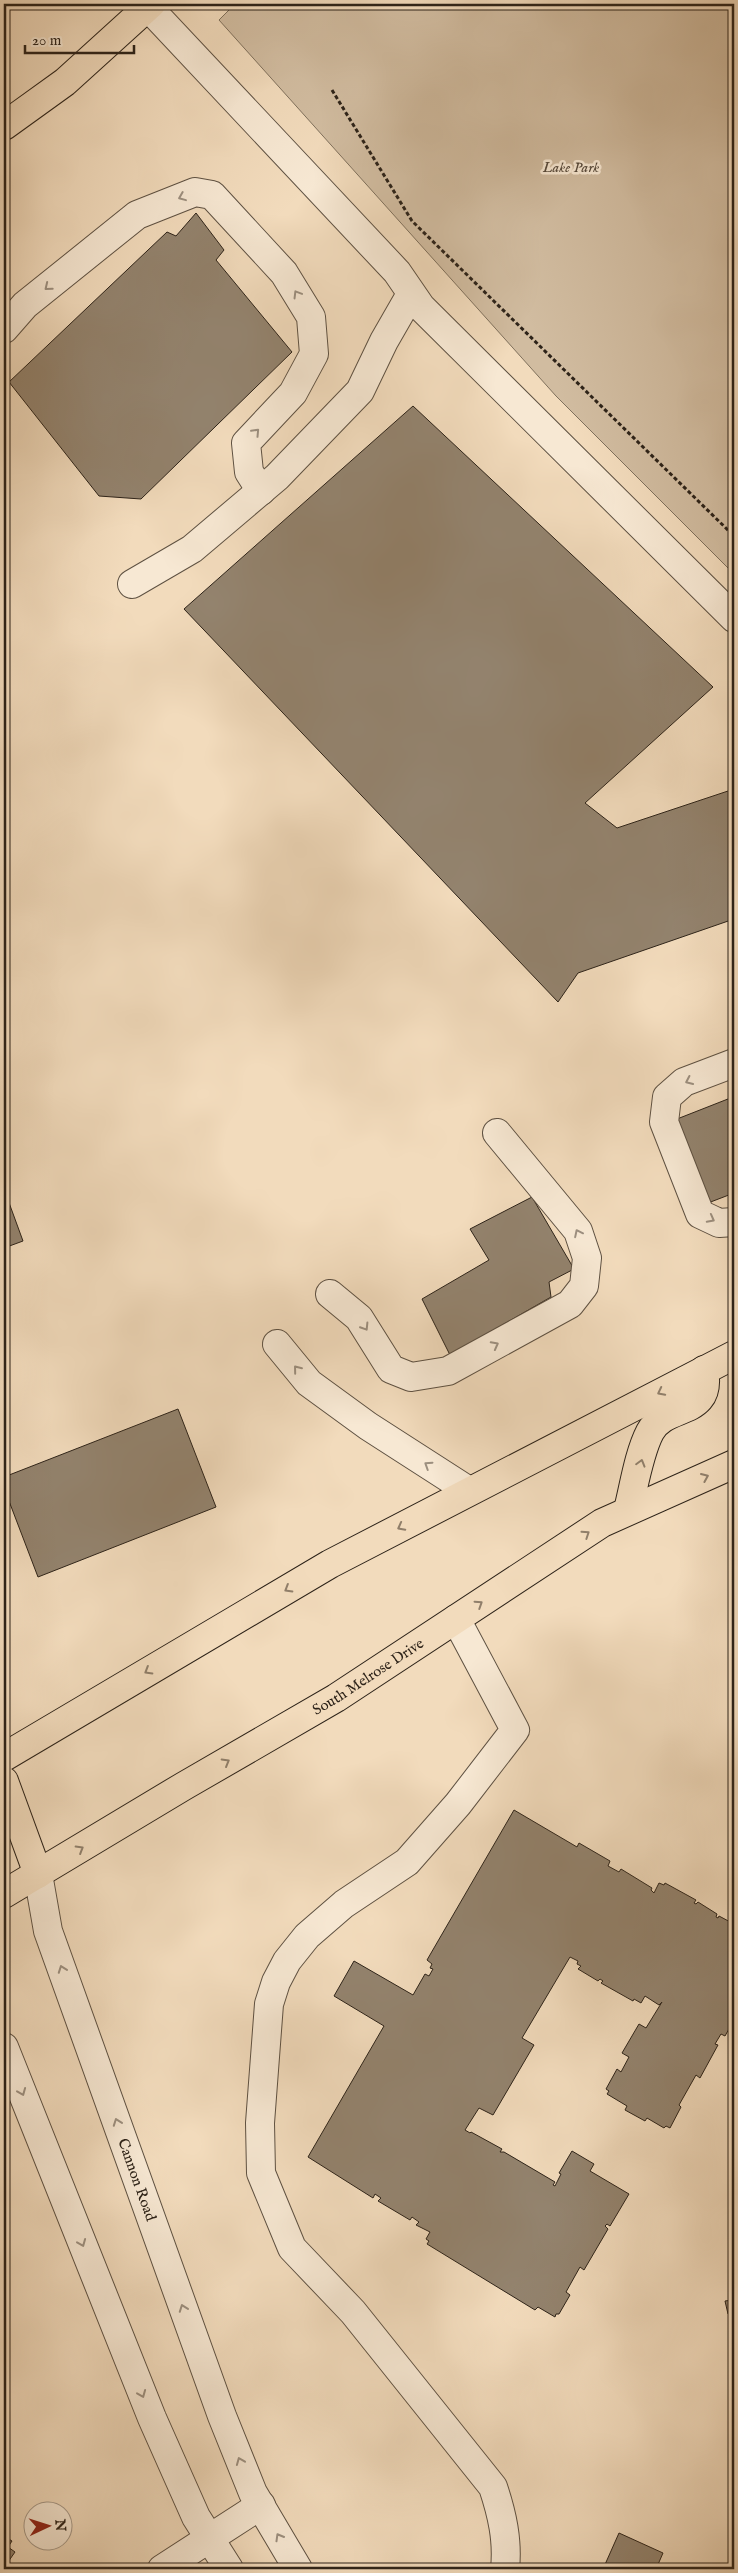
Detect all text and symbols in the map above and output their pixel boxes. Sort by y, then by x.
scale bar [25,22,134,54]
text: 20 m [32,31,62,50]
park label: Lake Park [542,158,599,177]
one-way arrow [178,191,187,202]
one-way arrow [45,281,54,289]
one-way arrow [293,290,303,299]
one-way arrow [250,429,259,438]
one-way arrow [685,1075,694,1086]
one-way arrow [706,1213,715,1223]
one-way arrow [574,1230,584,1239]
one-way arrow [358,1321,368,1330]
one-way arrow [490,1341,499,1351]
one-way arrow [295,1366,303,1375]
one-way arrow [657,1386,666,1396]
one-way arrow [635,1459,645,1467]
one-way arrow [424,1462,434,1471]
one-way arrow [700,1472,708,1482]
one-way arrow [397,1521,406,1531]
one-way arrow [580,1531,589,1540]
one-way arrow [285,1582,294,1592]
one-way arrow [474,1601,483,1611]
street label: South Melrose Drive [309,1634,428,1720]
one-way arrow [145,1665,154,1675]
one-way arrow [220,1758,229,1768]
one-way arrow [74,1845,83,1855]
one-way arrow [58,1966,68,1974]
one-way arrow [16,2088,26,2096]
one-way arrow [113,2119,123,2127]
street label: Cannon Road [113,2136,161,2225]
one-way arrow [76,2238,86,2247]
one-way arrow [179,2305,189,2313]
one-way arrow [136,2389,146,2398]
one-way arrow [236,2457,246,2466]
north arrow [22,2500,72,2550]
text: N [51,2517,69,2532]
one-way arrow [276,2534,286,2543]

